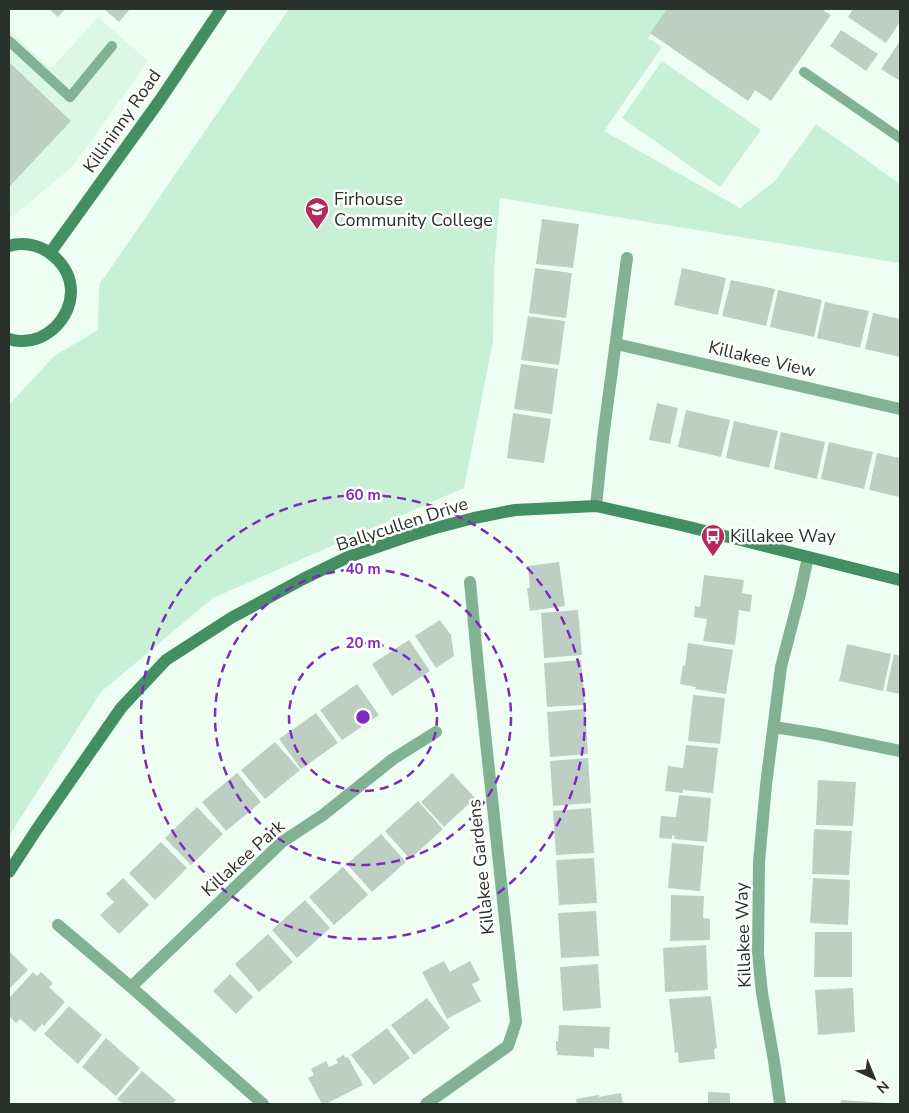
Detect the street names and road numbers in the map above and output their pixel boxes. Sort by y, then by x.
street label: Killininny Road [78,65,166,177]
street label: Killakee View [706,335,818,383]
street label: Ballycullen Drive [333,491,471,557]
street label: Killakee Gardens [462,798,500,936]
street label: Killakee Park [196,814,290,902]
street label: Killakee Way [729,881,757,988]

